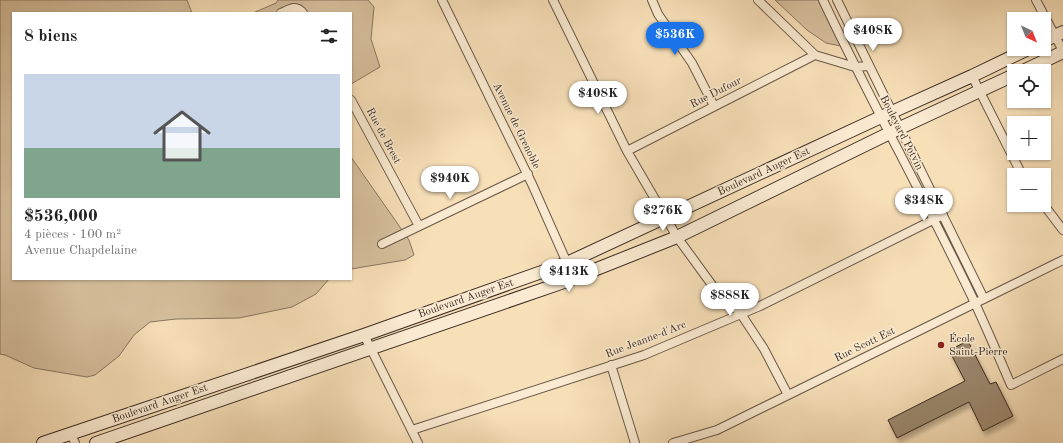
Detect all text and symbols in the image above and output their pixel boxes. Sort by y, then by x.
north arrow [1007,12,1051,56]
map controls [1007,12,1051,212]
pin: $408K [845,18,901,52]
pin: $536K [647,22,703,56]
text: $408K [853,24,893,37]
icon: filters [318,25,340,47]
text: 8 biens [24,28,77,45]
text: $536K [655,28,695,41]
button: locate [1007,64,1051,108]
street label: Rue Dufour [689,75,744,111]
street label: Avenue de Grenoble [490,81,542,171]
pin: $408K [570,81,626,115]
text: $408K [578,87,618,100]
street label: Boulevard Potvin [877,94,925,172]
icon: home [146,100,218,172]
street label: Rue de Brest [364,106,402,166]
button: + [1007,116,1051,160]
street label: Boulevard Auger Est [716,146,812,198]
pin: $940K [422,166,478,200]
button: − [1007,168,1051,212]
text: $940K [430,172,470,185]
pin: $348K [896,188,952,222]
text: $348K [904,194,944,207]
pin: $276K [635,198,691,232]
text: $276K [643,204,683,217]
text: $536,000 [24,208,98,225]
text: 4 pièces · 100 m² [24,228,121,241]
text: Avenue Chapdelaine [24,244,137,257]
pin: $413K [541,259,597,293]
text: $413K [549,265,589,278]
street label: Boulevard Auger Est [417,277,515,321]
pin: $888K [702,283,758,317]
text: $888K [710,289,750,302]
street label: Rue Jeanne-d'Arc [604,319,688,360]
street label: Rue Scott Est [833,326,897,364]
place label: École Saint-Pierre [949,332,1008,358]
marker: École Saint-Pierre [936,340,946,350]
street label: Boulevard Auger Est [111,382,209,426]

